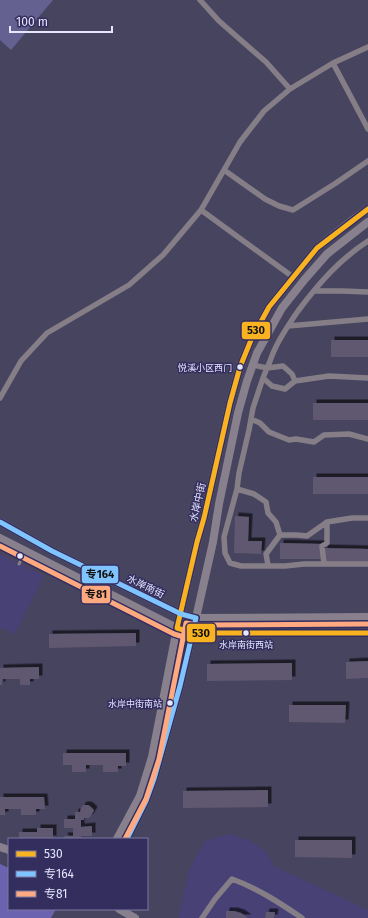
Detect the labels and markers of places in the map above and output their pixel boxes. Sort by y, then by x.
marker: 悦溪小区西门 [235,362,245,372]
place label: 悦溪小区西门 [178,363,232,373]
unlabelled marker [15,551,25,561]
marker: 水岸南街西站 [241,628,251,638]
place label: 水岸南街西站 [219,640,273,650]
marker: 水岸中街南站 [165,698,175,708]
place label: 水岸中街南站 [108,699,162,709]

